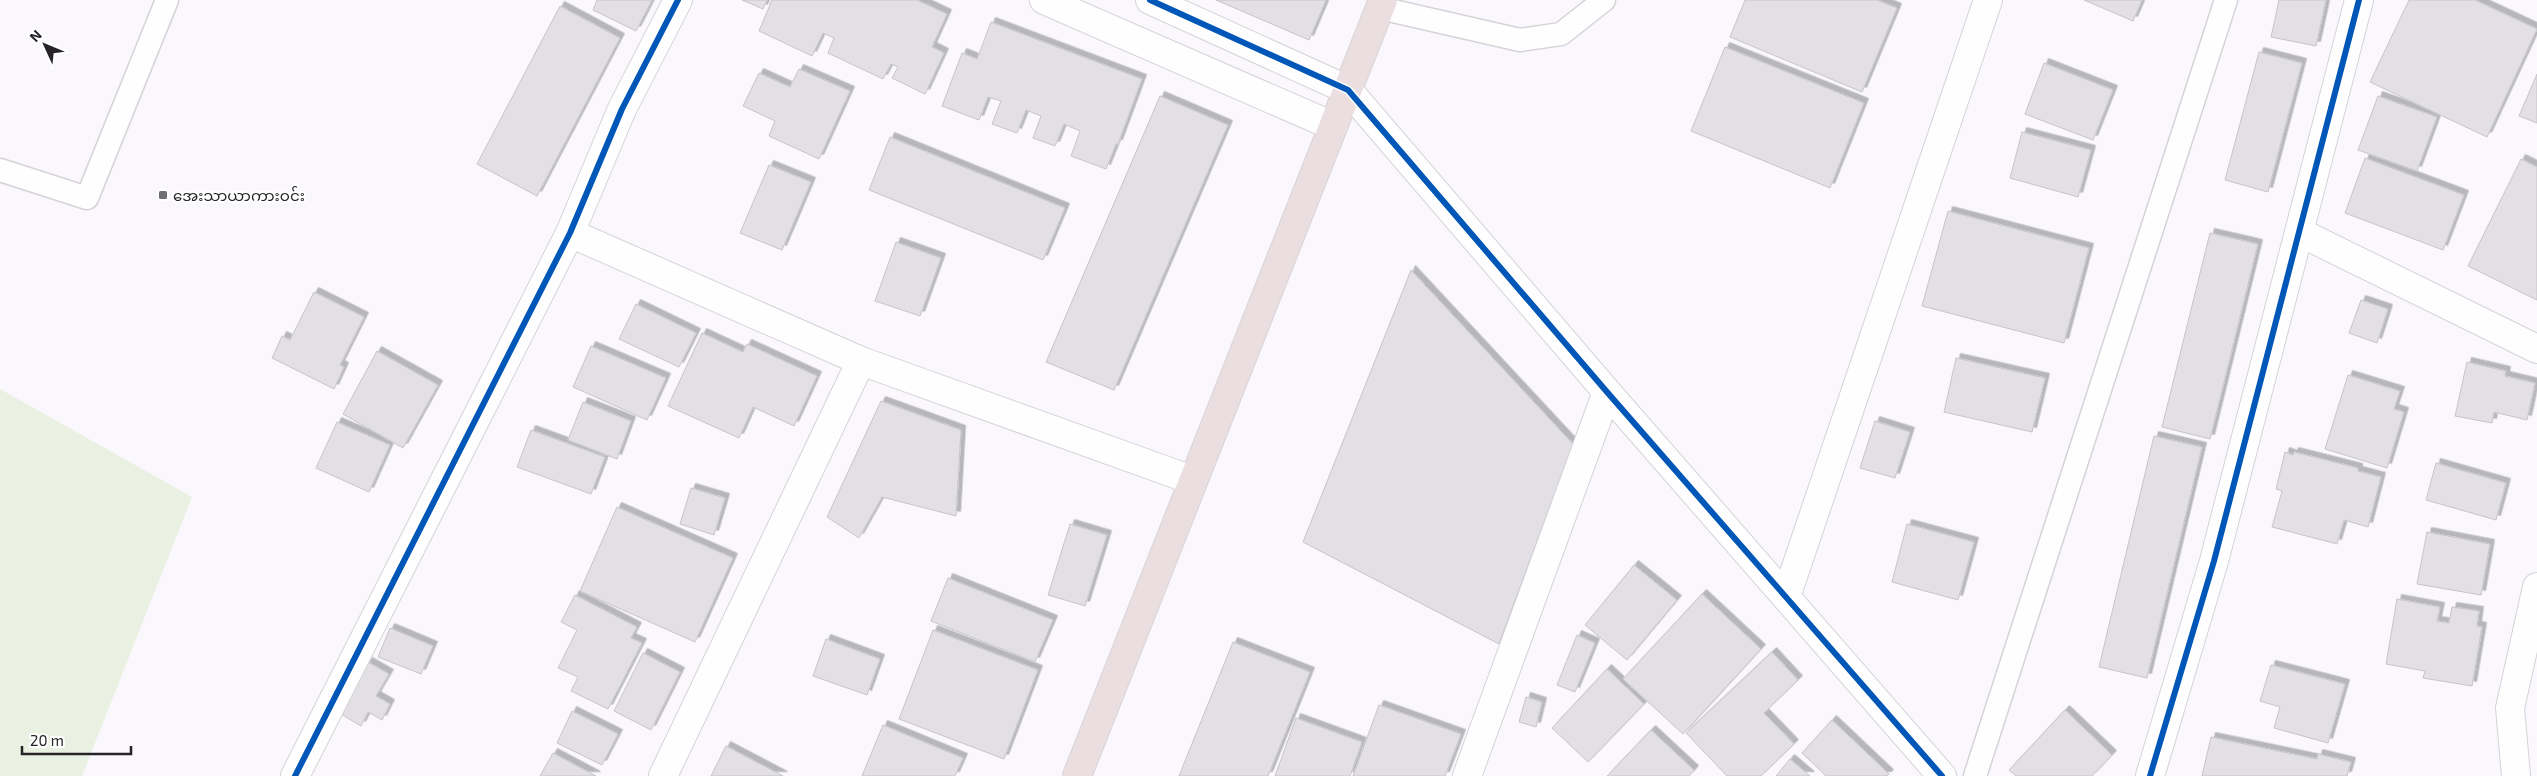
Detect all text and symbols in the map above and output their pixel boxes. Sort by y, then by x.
north arrow [20,20,70,70]
text: N [26,26,45,45]
place label: အေးသာယာကားဝင်း [173,186,305,204]
marker: အေးသာယာကားဝင်း [157,189,169,201]
scale bar [22,724,131,756]
text: 20 m [30,731,64,749]

